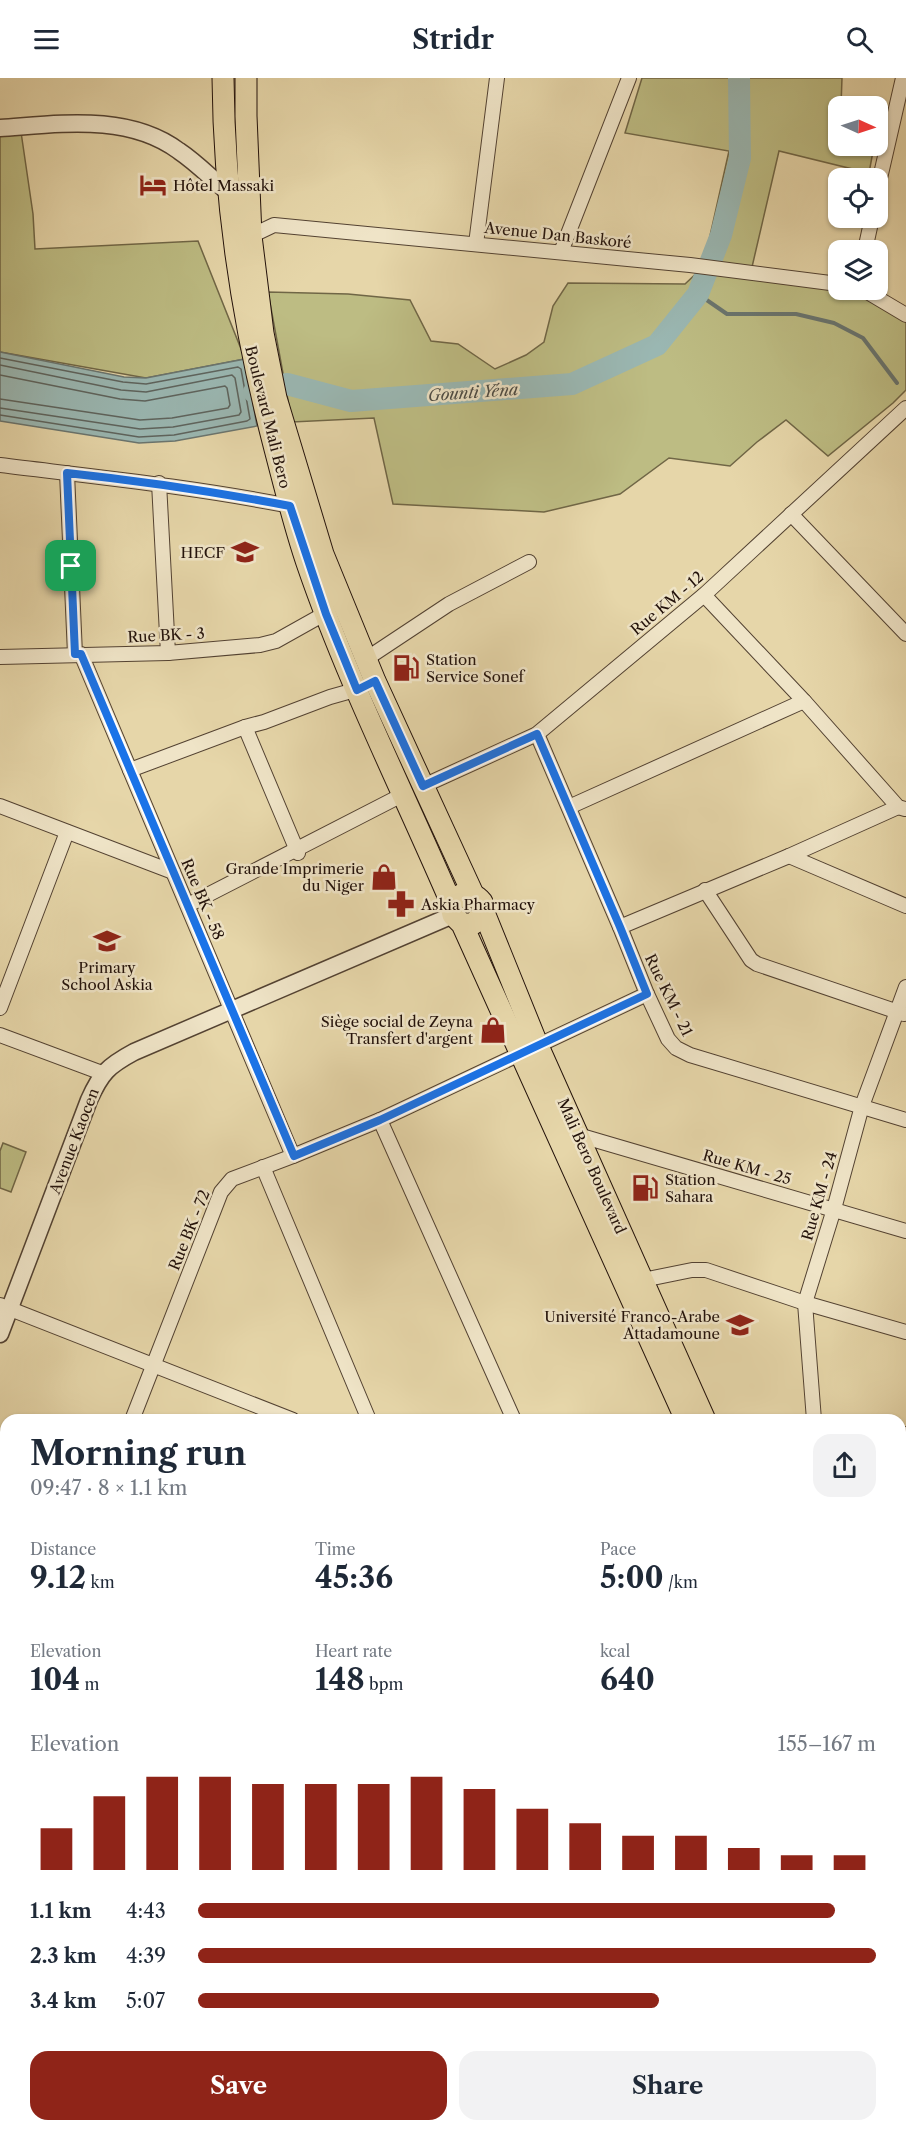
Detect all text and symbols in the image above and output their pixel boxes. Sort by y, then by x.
icon: menu [30,23,63,56]
text: Stridr [412,23,494,56]
icon: search [843,23,876,56]
north arrow [828,96,888,156]
map controls [828,96,888,300]
button: locate [828,168,888,228]
hotel icon: Hôtel Massaki [138,170,168,200]
place label: Hôtel Massaki [173,176,274,195]
street label: Avenue Dan Baskoré [483,218,632,252]
button: layers [828,240,888,300]
street label: Boulevard Mali Bero [241,344,295,490]
water label: Gounti Yéna [427,379,519,405]
school or university icon: HECF [230,537,260,567]
pin [45,540,96,591]
place label: HECF [181,543,225,562]
icon: arrive [54,549,87,582]
street label: Rue KM - 12 [627,567,707,639]
street label: Rue BK - 3 [127,623,205,647]
place label: Station Service Sonef [426,650,526,686]
fuel station icon: Station Service Sonef [391,653,421,683]
street label: Rue BK - 58 [177,856,229,942]
place label: Grande Imprimerie du Niger [225,859,365,895]
shop icon: Grande Imprimerie du Niger [369,862,399,892]
pharmacy icon: Askia Pharmacy [386,889,416,919]
place label: Askia Pharmacy [420,895,536,914]
school or university icon: Primary School Askia [92,926,122,956]
street label: Rue KM - 21 [641,951,697,1040]
place label: Primary School Askia [61,958,153,994]
place label: Siège social de Zeyna Transfert d'argent [321,1012,474,1048]
shop icon: Siège social de Zeyna Transfert d'argent [478,1015,508,1045]
street label: Avenue Kaocen [45,1085,103,1198]
street label: Mali Bero Boulevard [554,1095,630,1237]
street label: Rue KM - 25 [701,1145,793,1189]
street label: Rue KM - 24 [797,1149,841,1243]
place label: Station Sahara [665,1170,716,1206]
fuel station icon: Station Sahara [630,1173,660,1203]
street label: Rue BK - 72 [164,1187,214,1273]
place label: Université Franco-Arabe Attadamoune [544,1307,720,1343]
school or university icon: Université Franco-Arabe Attadamoune [725,1310,755,1340]
text: Morning run [30,1433,246,1474]
button: share [813,1434,876,1497]
text: 09:47 · 8 × 1.1 km [30,1476,187,1500]
text: Distance [30,1539,96,1559]
text: Time [315,1539,355,1559]
text: Pace [600,1539,636,1559]
text: 9.12 [30,1559,86,1596]
text: 45:36 [315,1559,393,1596]
text: 5:00 [600,1559,664,1596]
text: km [86,1572,115,1592]
text: /km [664,1572,698,1592]
text: Elevation [30,1641,101,1661]
text: Heart rate [315,1641,392,1661]
text: kcal [600,1641,630,1661]
text: 104 [30,1661,80,1698]
text: 148 [315,1661,365,1698]
text: 640 [600,1661,655,1698]
text: m [80,1674,99,1694]
text: bpm [365,1674,403,1694]
text: Elevation [30,1732,119,1756]
text: 155–167 m [778,1732,876,1756]
text: 1.1 km [30,1899,92,1923]
text: 4:43 [126,1899,166,1923]
text: 2.3 km [30,1944,97,1968]
text: 4:39 [126,1944,166,1968]
text: 3.4 km [30,1989,97,2013]
text: 5:07 [126,1989,165,2013]
button: Save [30,2051,447,2120]
button: Share [459,2051,876,2120]

